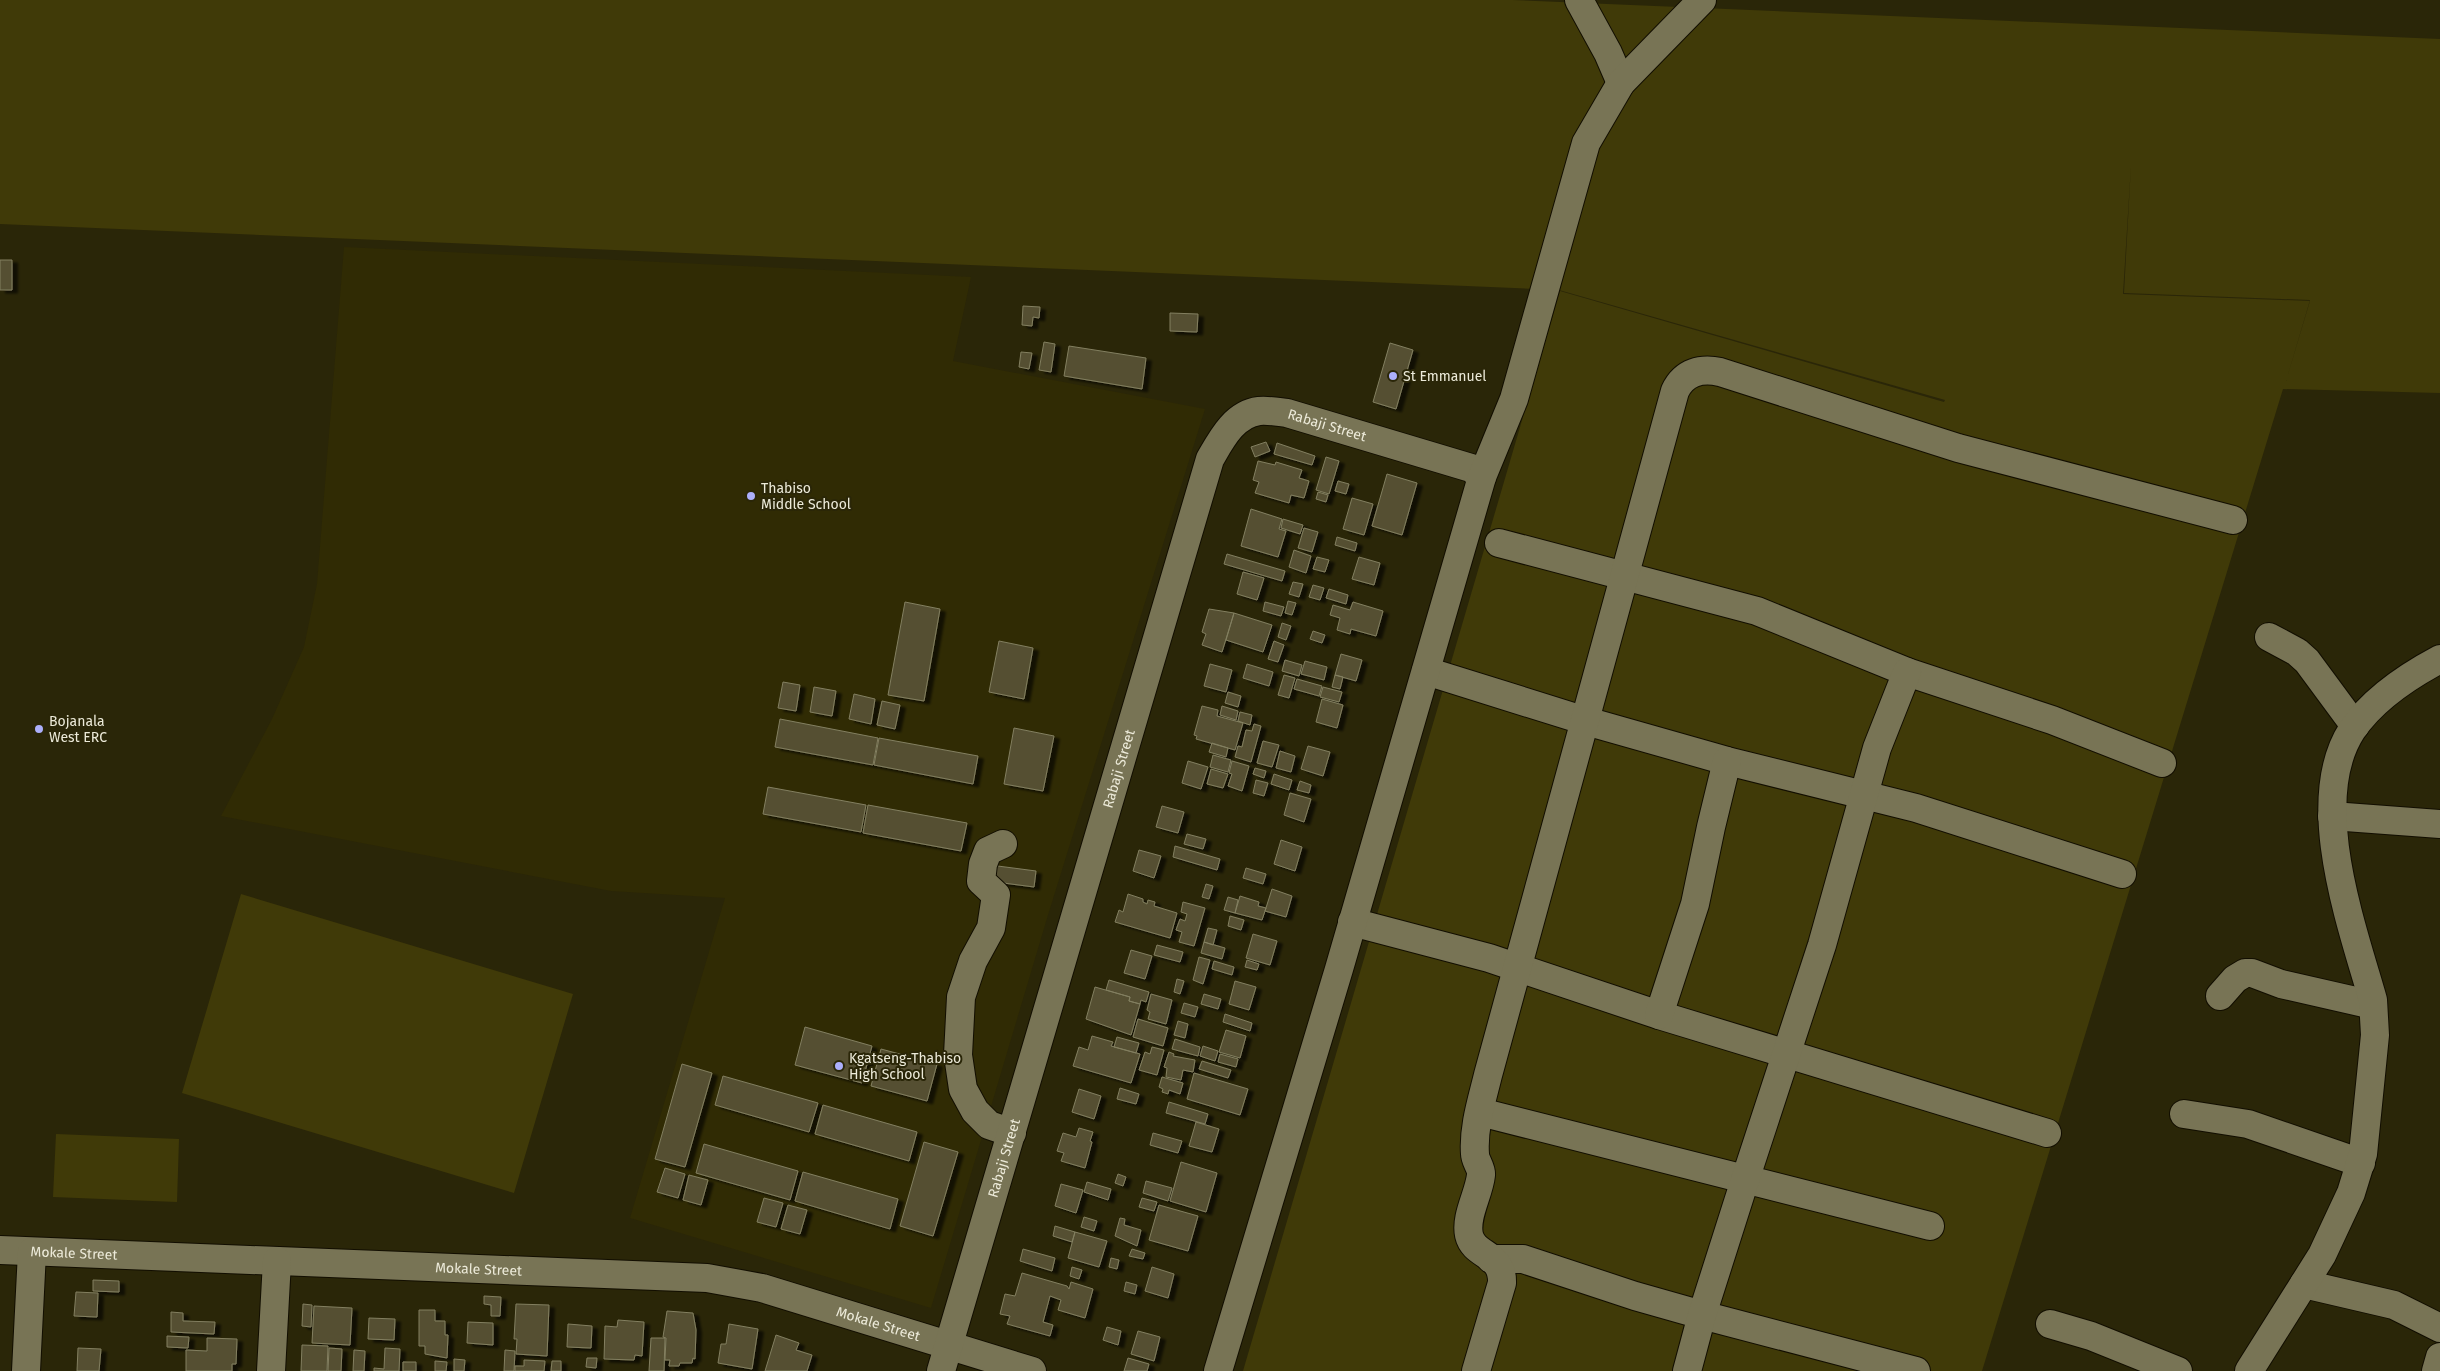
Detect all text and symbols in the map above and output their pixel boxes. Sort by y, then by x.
place label: St Emmanuel [1403,368,1486,385]
marker: St Emmanuel [1387,370,1399,382]
street label: Rabaji Street [1286,405,1369,445]
place label: Thabiso Middle School [761,480,851,513]
marker: Thabiso Middle School [745,490,757,502]
place label: Bojanala West ERC [49,713,107,746]
marker: Bojanala West ERC [33,723,45,735]
street label: Rabaji Street [1099,726,1139,810]
place label: Kgatseng-Thabiso High School [849,1050,961,1083]
marker: Kgatseng-Thabiso High School [833,1060,845,1072]
street label: Rabaji Street [984,1116,1024,1199]
street label: Mokale Street [30,1243,119,1263]
street label: Mokale Street [435,1259,523,1279]
street label: Mokale Street [834,1303,923,1345]

